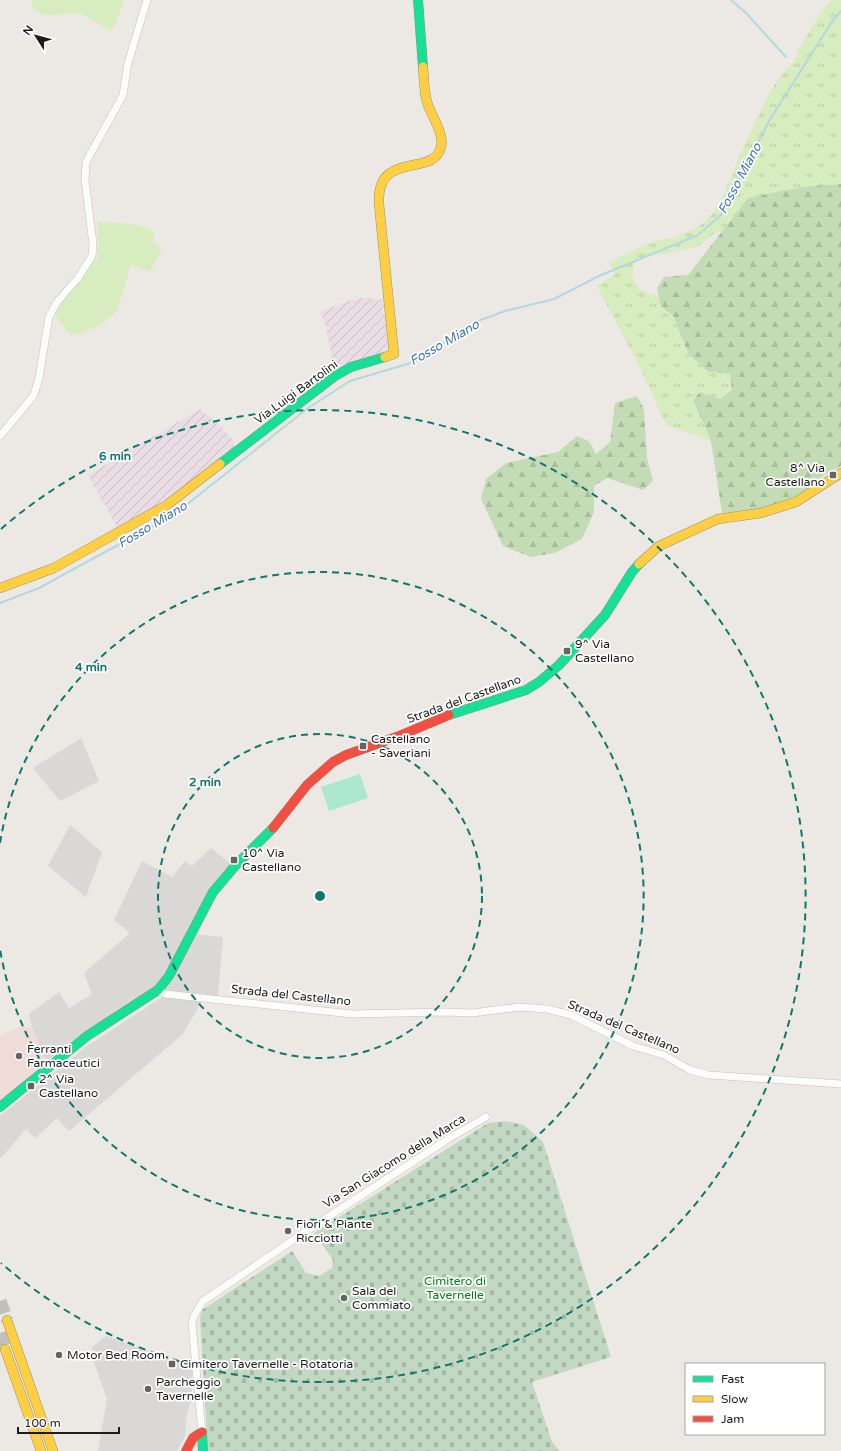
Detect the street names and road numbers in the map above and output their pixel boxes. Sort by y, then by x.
street label: Via Luigi Bartolini [252,357,340,427]
street label: Strada del Castellano [405,672,523,726]
street label: Strada del Castellano [230,982,352,1008]
street label: Strada del Castellano [566,997,682,1057]
street label: Via San Giacomo della Marca [320,1111,468,1211]

